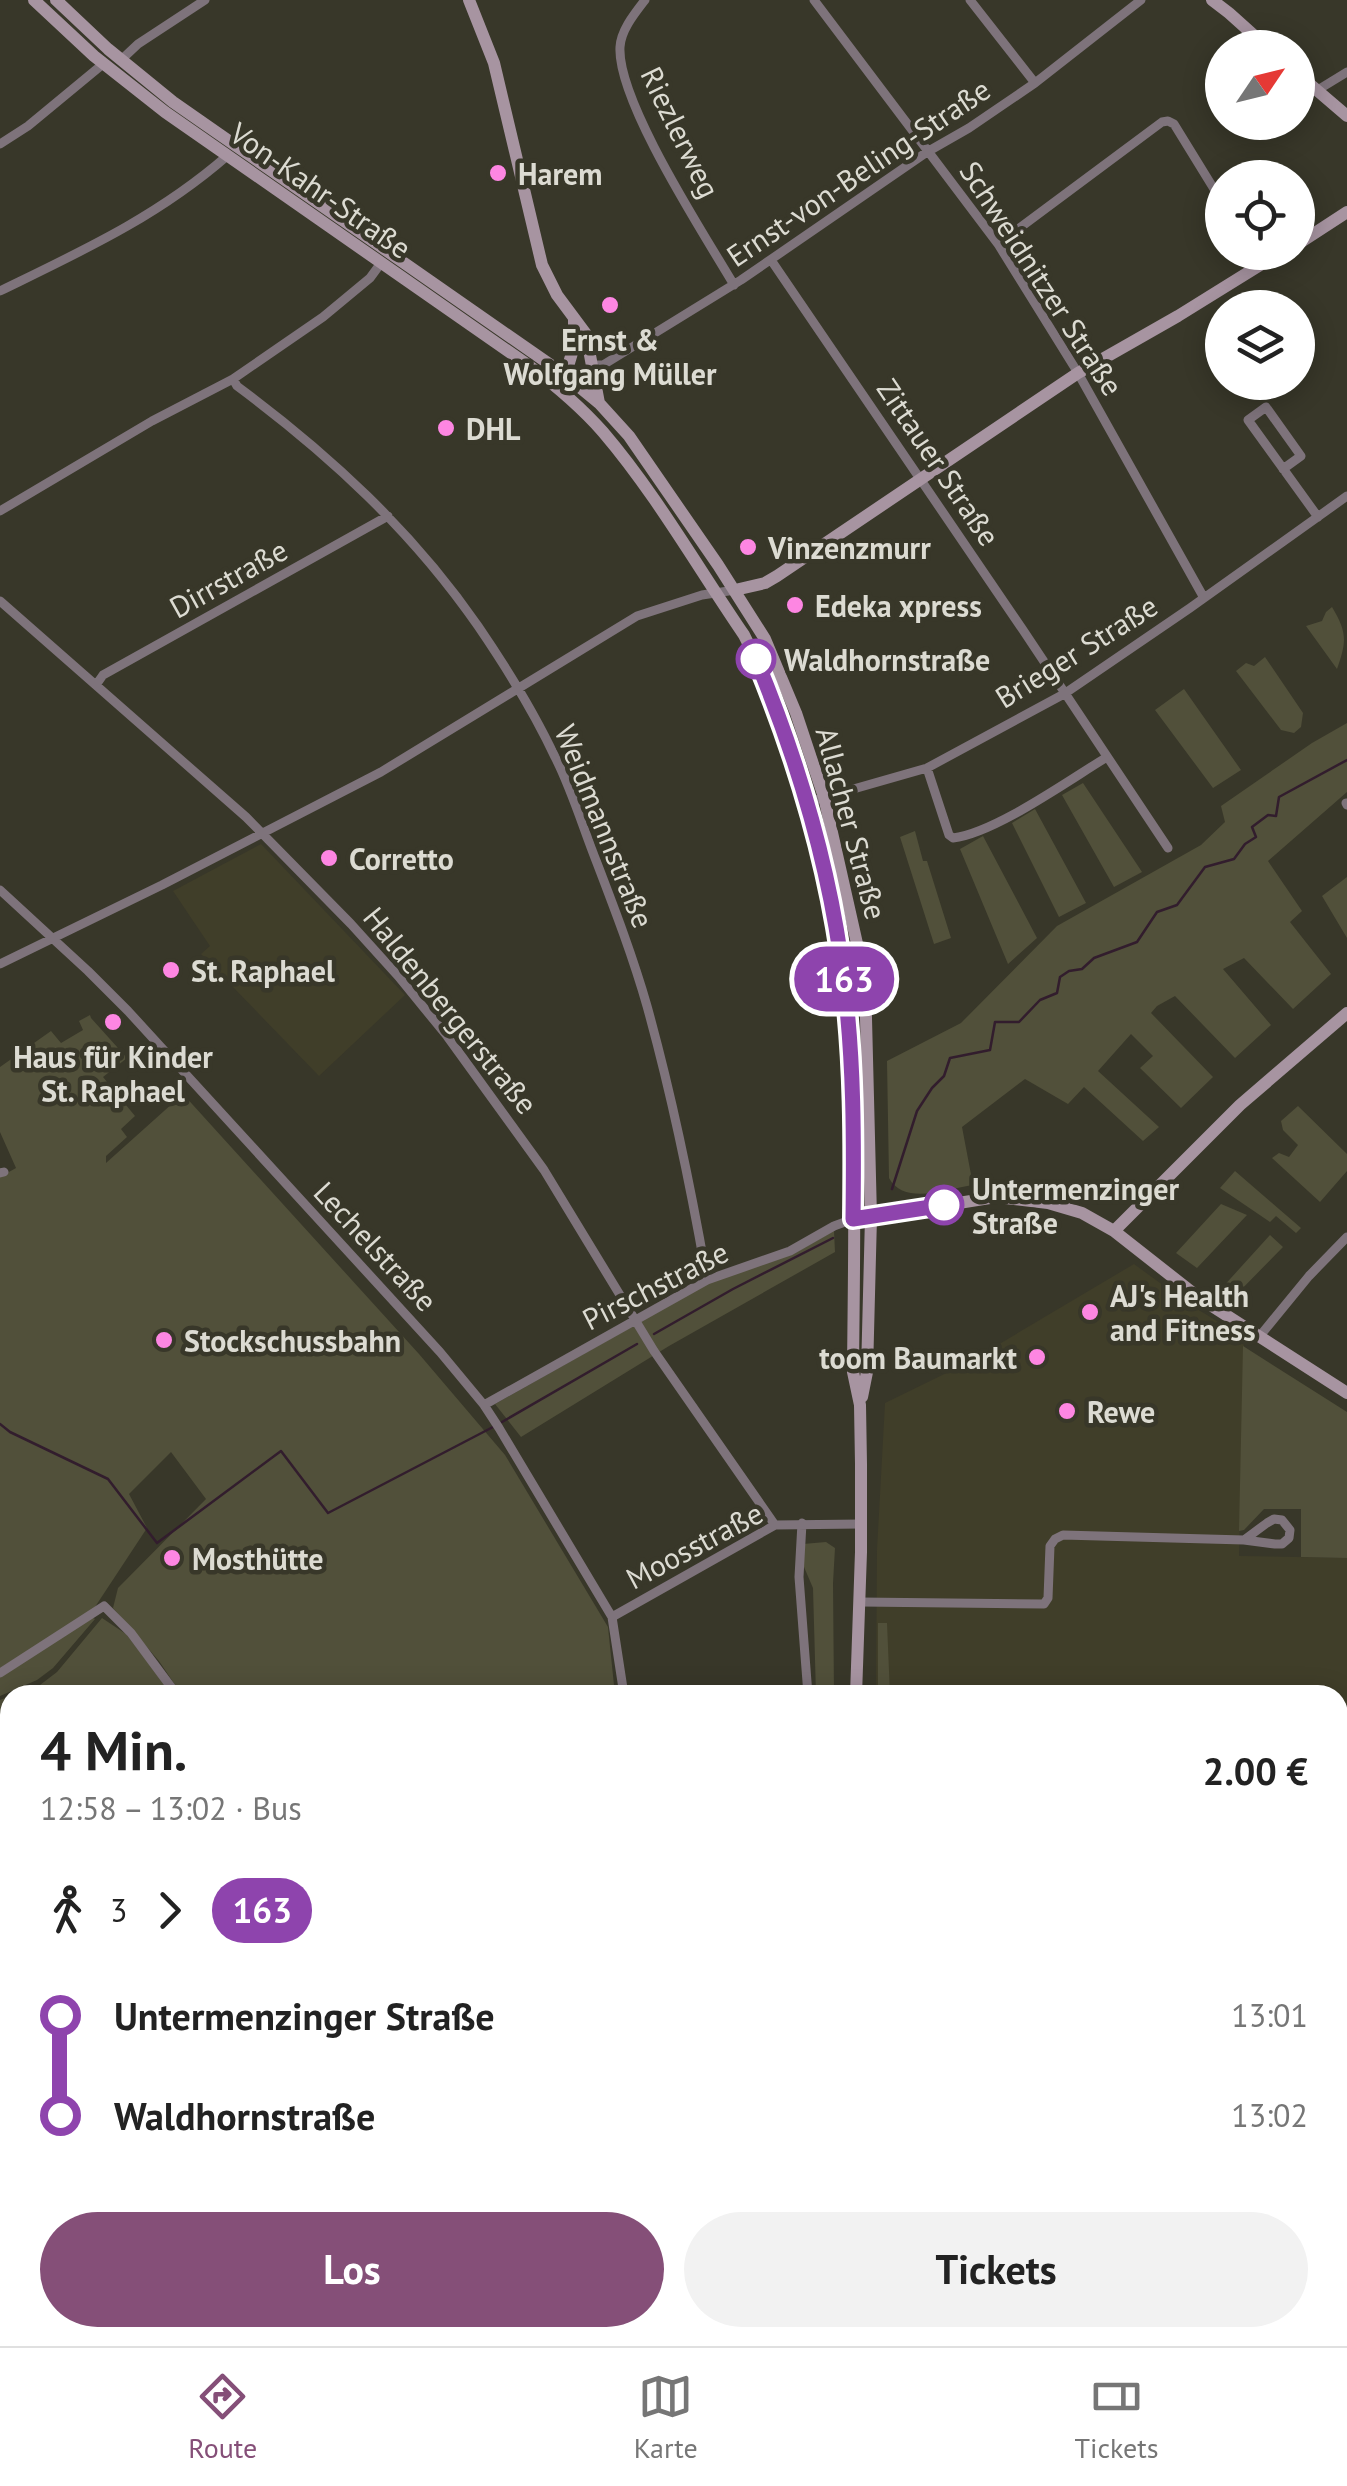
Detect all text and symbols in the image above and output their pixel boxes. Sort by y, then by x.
north arrow [1205,30,1315,140]
map controls [1205,30,1315,400]
street label: Riezlerweg [633,60,729,204]
street label: Ernst-von-Beling-Straße [719,69,997,275]
street label: Von-Kahr-Straße [222,113,419,267]
street label: Schweidnitzer Straße [952,153,1132,403]
place label: Harem [518,154,602,193]
button: locate [1205,160,1315,270]
marker: Harem [487,162,509,184]
button: layers [1205,290,1315,400]
marker: Ernst & Wolfgang Müller [599,294,621,316]
place label: Ernst & Wolfgang Müller [503,320,717,393]
street label: Zittauer Straße [869,371,1009,553]
place label: DHL [466,409,521,448]
marker: DHL [435,417,457,439]
place label: Vinzenzmurr [767,528,931,567]
street label: Dirrstraße [162,530,294,626]
marker: Vinzenzmurr [737,536,759,558]
place label: Edeka xpress [815,586,982,625]
street label: Brieger Straße [987,586,1165,716]
marker: Edeka xpress [784,594,806,616]
marker: Waldhornstraße [737,640,775,678]
place label: Waldhornstraße [784,640,990,679]
street label: Weidmannstraße [546,719,664,933]
street label: Allacher Straße [808,723,896,923]
place label: Corretto [349,839,454,878]
marker: Corretto [318,847,340,869]
street label: Haldenbergerstraße [355,898,547,1122]
line badge: 163 [786,946,902,1012]
place label: St. Raphael [191,951,335,990]
text: 163 [814,956,874,1002]
marker: St. Raphael [160,959,182,981]
marker: Haus für Kinder St. Raphael [102,1011,124,1033]
place label: Haus für Kinder St. Raphael [13,1037,213,1110]
place label: Untermenzinger Straße [972,1169,1179,1242]
street label: Lechelstraße [306,1173,446,1319]
marker: Untermenzinger Straße [925,1186,963,1224]
street label: Pirschstraße [576,1232,734,1338]
place label: AJ's Health and Fitness [1110,1276,1256,1349]
marker: AJ's Health and Fitness [1079,1301,1101,1323]
place label: Stockschussbahn [184,1321,401,1360]
marker: Stockschussbahn [153,1329,175,1351]
place label: toom Baumarkt [819,1338,1018,1377]
marker: toom Baumarkt [1026,1346,1048,1368]
place label: Rewe [1087,1392,1155,1431]
marker: Rewe [1056,1400,1078,1422]
street label: Moosstraße [619,1493,769,1597]
place label: Mosthütte [192,1539,324,1578]
marker: Mosthütte [161,1547,183,1569]
text: 4 Min. [40,1714,187,1785]
text: 2.00 € [1203,1746,1308,1795]
text: 12:58 – 13:02 · Bus [40,1787,302,1829]
icon: walk [40,1883,95,1938]
icon: forward [142,1883,197,1938]
text: 163 [232,1887,292,1933]
text: 3 [110,1889,127,1931]
text: Untermenzinger Straße [114,1991,495,2040]
text: 13:01 [1231,1994,1308,2036]
text: Waldhornstraße [114,2091,375,2140]
text: 13:02 [1231,2094,1308,2136]
button: Los [40,2212,664,2327]
button: Tickets [684,2212,1308,2327]
tab: Route [188,2369,257,2466]
tab: Karte [634,2369,698,2466]
tab: Tickets [1074,2369,1159,2466]

